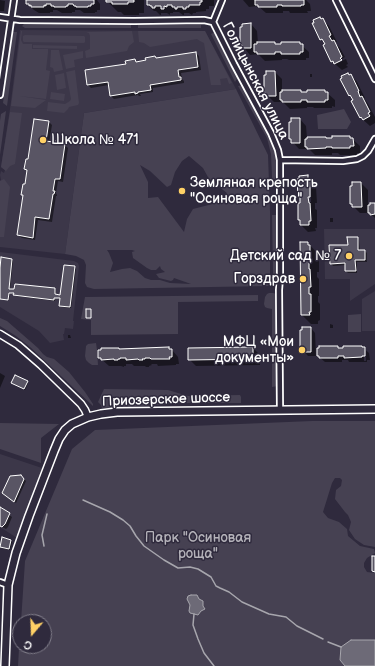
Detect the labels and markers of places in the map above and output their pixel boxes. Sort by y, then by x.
place label: Школа № 471 [51,132,139,148]
marker: Школа № 471 [38,135,48,145]
place label: Земляная крепость "Осиновая роща" [190,175,318,208]
marker: Земляная крепость "Осиновая роща" [177,186,187,196]
place label: Детский сад № 7 [230,248,341,264]
marker: Детский сад № 7 [344,251,354,261]
place label: Горздрав [233,271,295,287]
marker: Горздрав [298,274,308,284]
place label: МФЦ «Мои документы» [215,334,294,366]
marker: МФЦ «Мои документы» [297,345,307,355]

